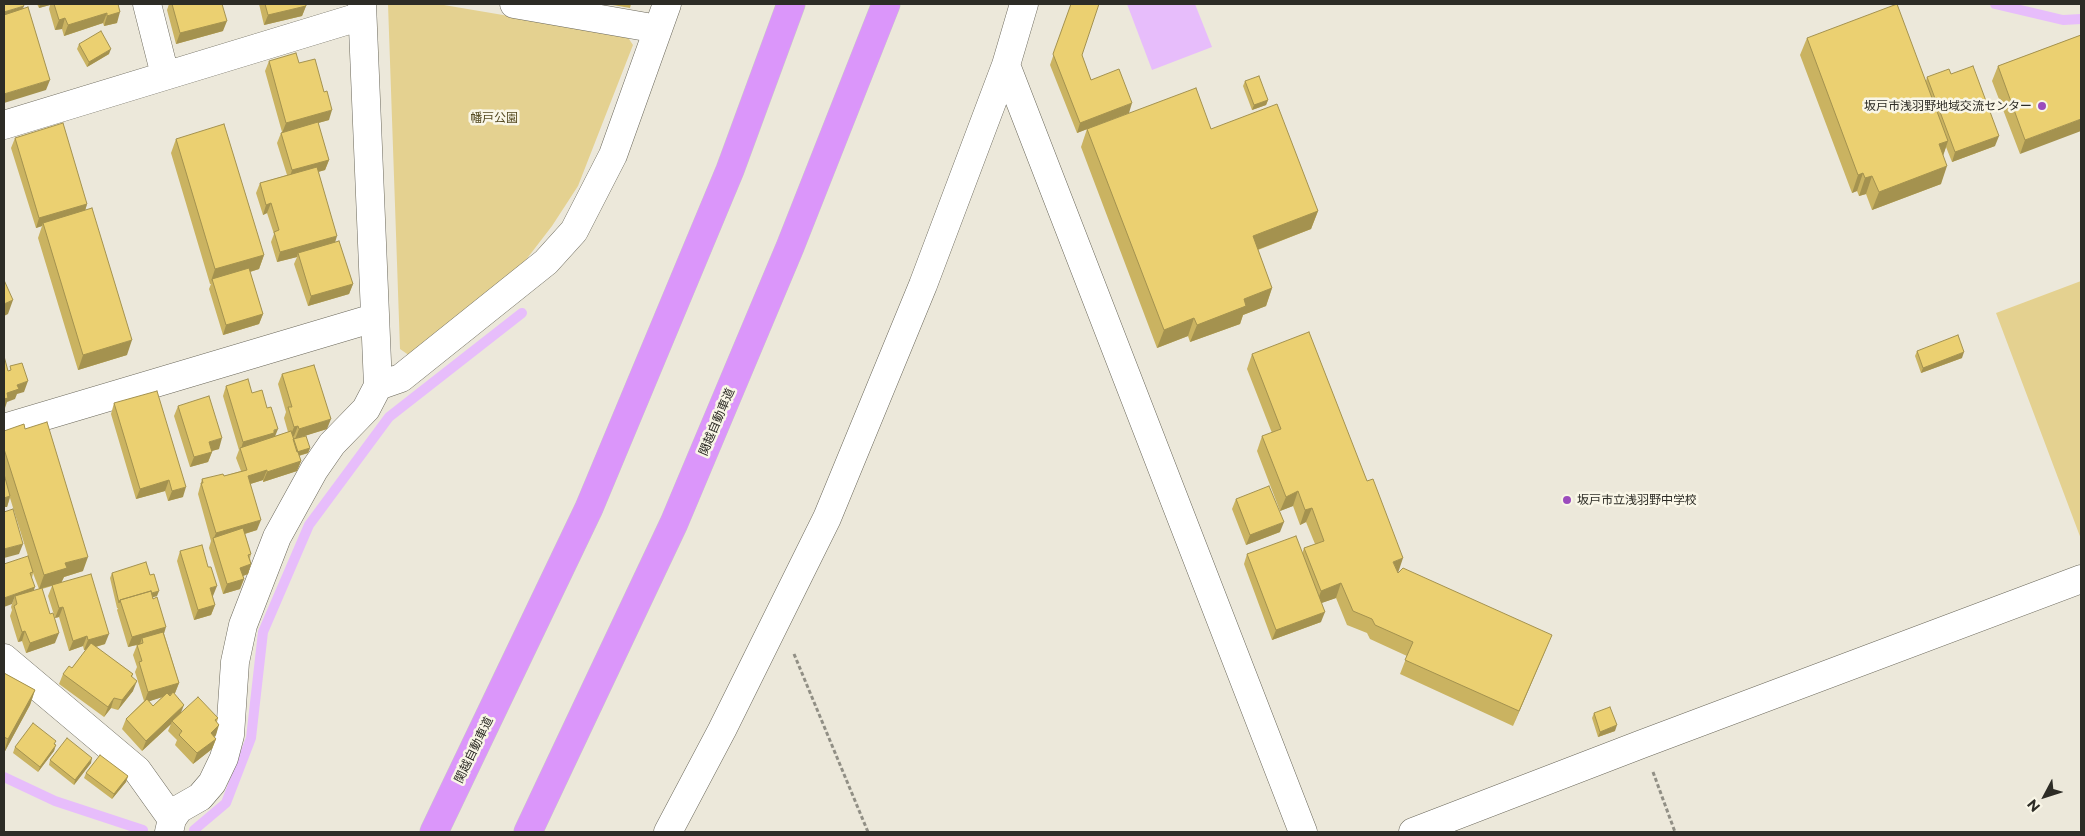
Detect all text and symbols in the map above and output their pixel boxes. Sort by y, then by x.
place label: 坂戸市浅羽野地域交流センター [1864,99,2032,113]
marker: 坂戸市浅羽野地域交流センター [2036,100,2048,112]
park label: 幡戸公園 [470,111,518,125]
street label: 関越自動車道 [696,386,738,458]
place label: 坂戸市立浅羽野中学校 [1577,493,1697,507]
marker: 坂戸市立浅羽野中学校 [1561,494,1573,506]
street label: 関越自動車道 [452,714,496,786]
north arrow [2020,771,2070,821]
text: N [2023,796,2044,816]

